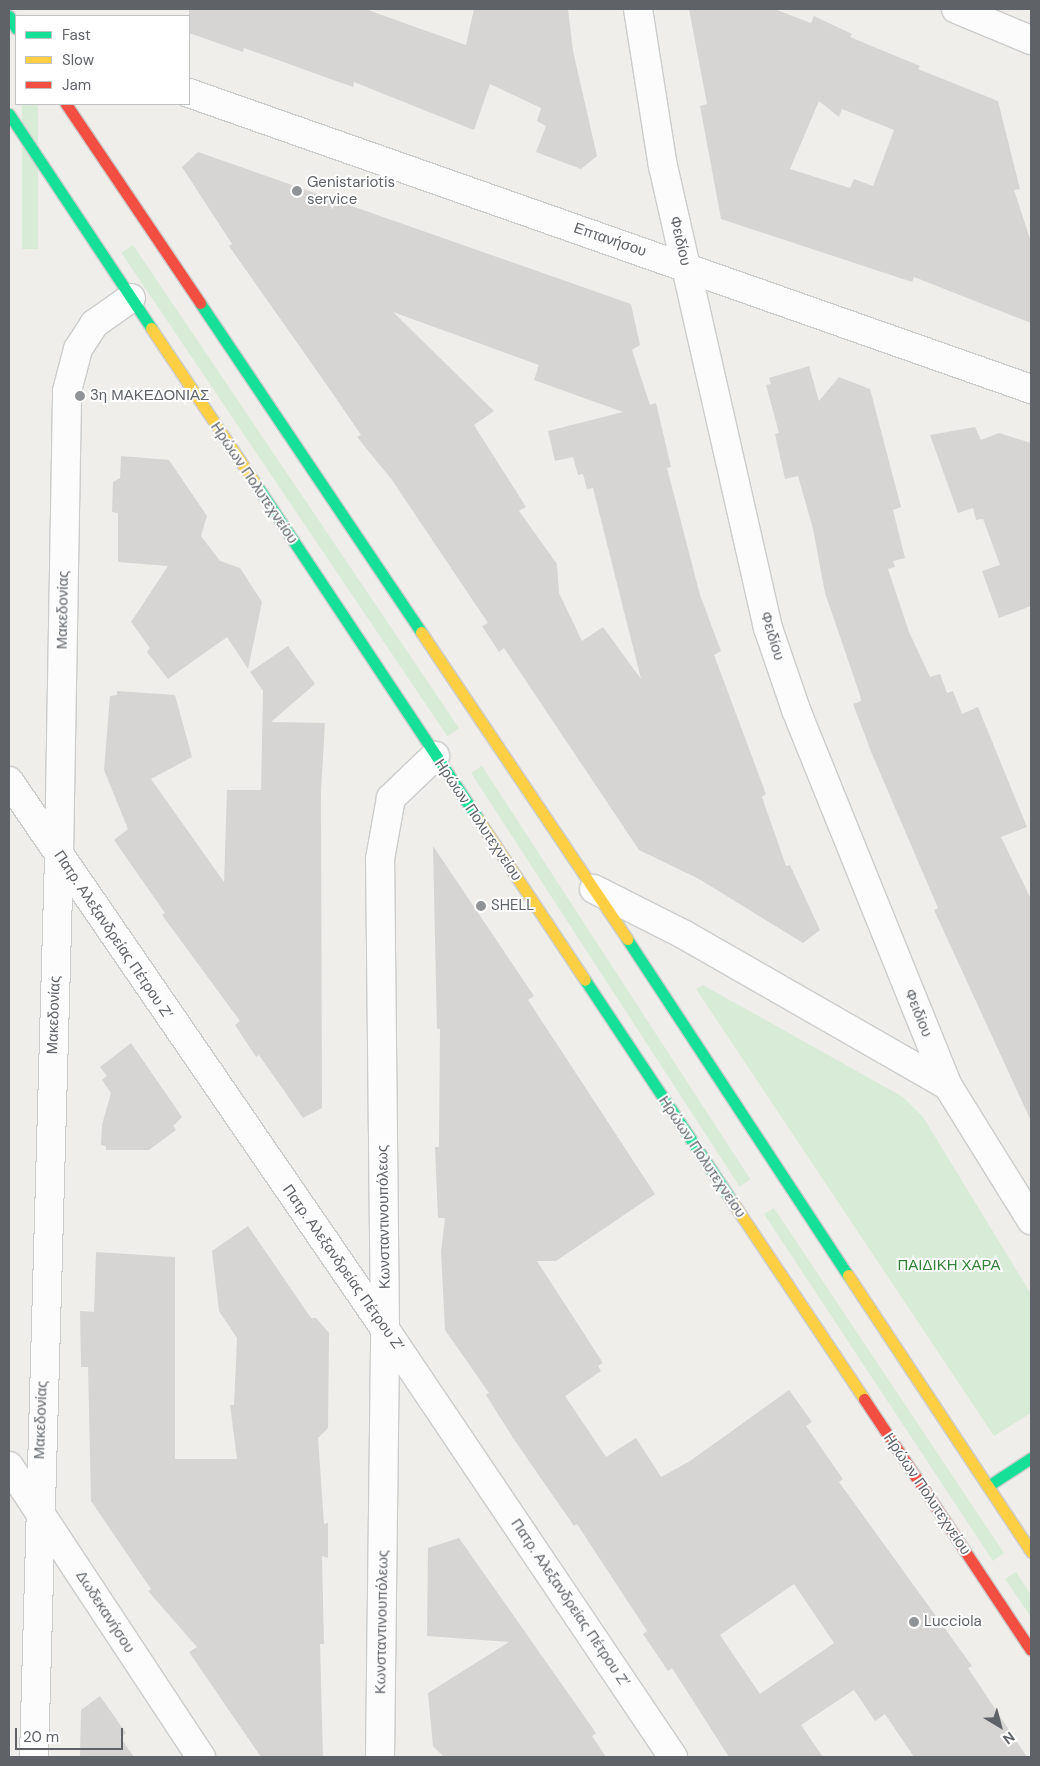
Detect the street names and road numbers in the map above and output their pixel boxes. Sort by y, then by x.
street label: Φειδίου [666,215,694,267]
street label: Επτανήσου [571,219,649,261]
street label: Ηρώων Πολυτεχνείου [207,419,301,547]
street label: Μακεδονίας [53,570,73,650]
street label: Φειδίου [756,609,788,663]
street label: Ηρώων Πολυτεχνείου [431,756,525,884]
street label: Πατρ. Αλεξανδρείας Πέτρου Ζ’ [50,847,176,1023]
street label: Μακεδονίας [44,975,64,1055]
street label: Φειδίου [900,986,936,1040]
street label: Ηρώων Πολυτεχνείου [655,1093,749,1221]
street label: Κωνσταντινουπόλεως [374,1145,394,1289]
street label: Πατρ. Αλεξανδρείας Πέτρου Ζ’ [278,1181,408,1355]
street label: Μακεδονίας [31,1380,51,1460]
street label: Ηρώων Πολυτεχνείου [880,1430,974,1558]
street label: Πατρ. Αλεξανδρείας Πέτρου Ζ’ [507,1515,633,1691]
street label: Κωνσταντινουπόλεως [372,1550,392,1694]
street label: Δωδεκανήσου [72,1568,138,1656]

